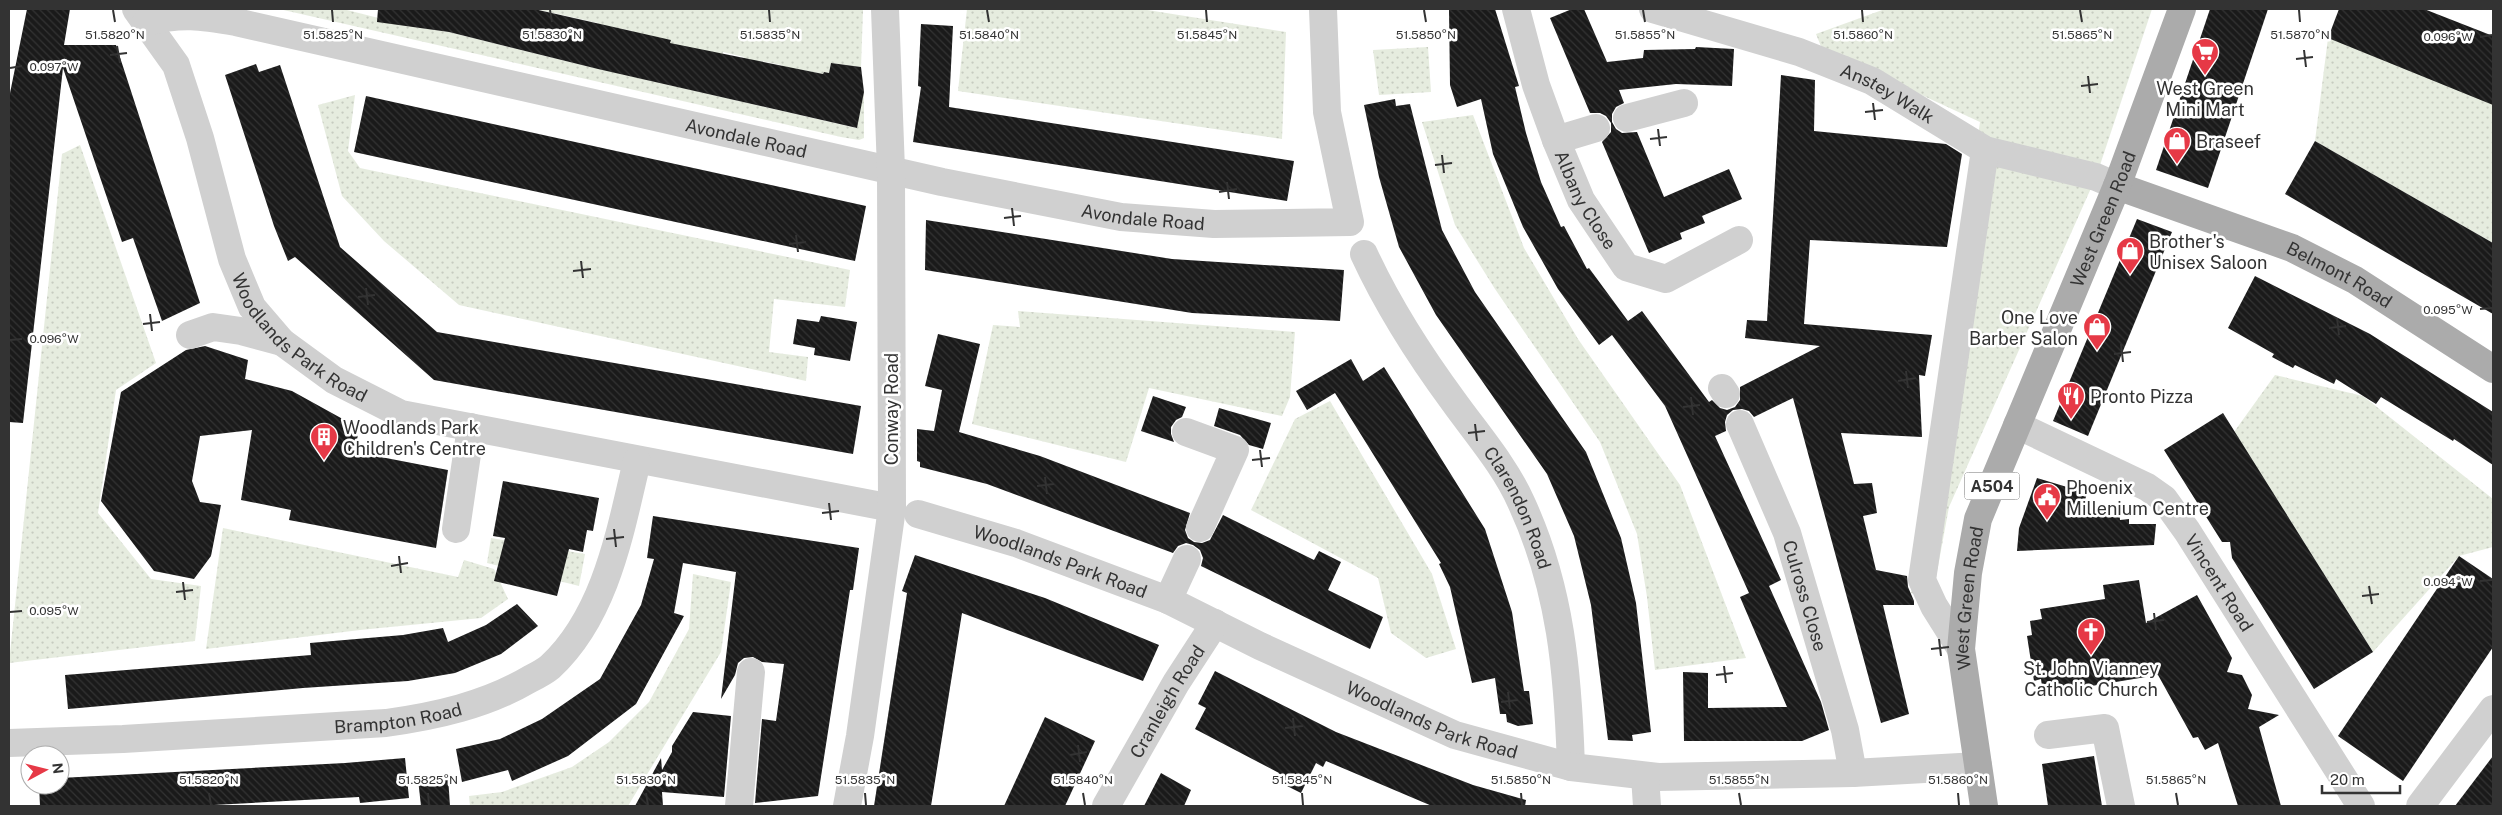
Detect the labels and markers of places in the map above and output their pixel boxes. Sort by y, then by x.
supermarket icon: West Green Mini Mart [2190,37,2220,76]
place label: West Green Mini Mart [2156,78,2254,120]
shop icon: Braseef [2162,126,2192,165]
place label: Braseef [2196,131,2261,152]
place label: Brother's Unisex Saloon [2149,231,2267,273]
shop icon: Brother's Unisex Saloon [2115,236,2145,275]
place label: One Love Barber Salon [1969,307,2078,349]
shop icon: One Love Barber Salon [2082,312,2112,351]
restaurant icon: Pronto Pizza [2056,381,2086,420]
place label: Pronto Pizza [2090,386,2193,407]
place label: Woodlands Park Children's Centre [343,417,486,459]
building icon: Woodlands Park Children's Centre [309,422,339,461]
place label: Phoenix Millenium Centre [2066,477,2209,519]
public building icon: Phoenix Millenium Centre [2032,482,2062,521]
church icon: St. John Vianney Catholic Church [2076,617,2106,656]
place label: St. John Vianney Catholic Church [2023,658,2159,700]

